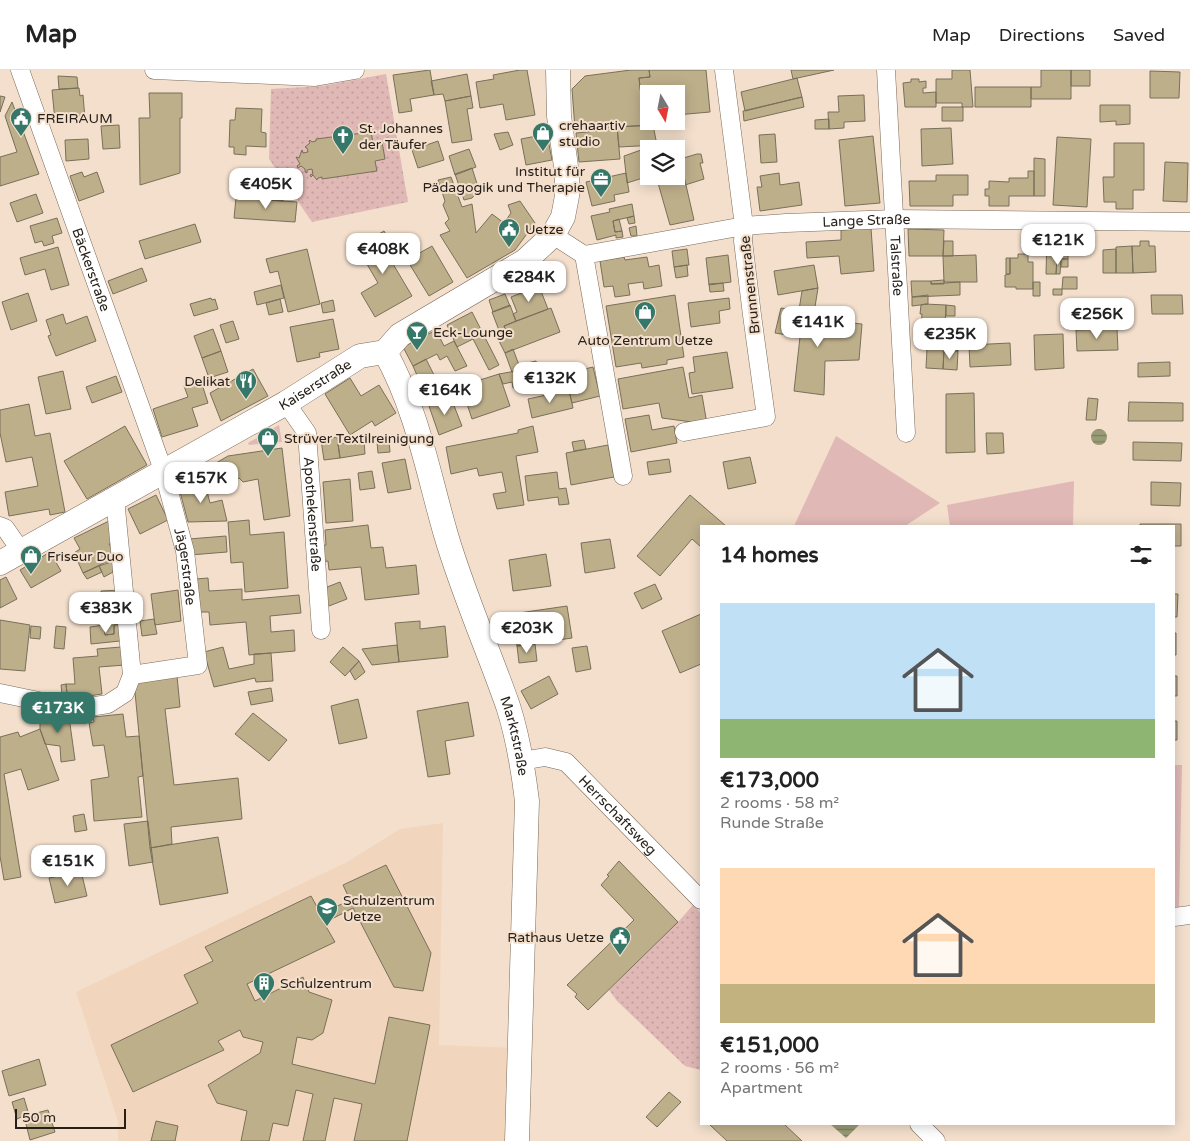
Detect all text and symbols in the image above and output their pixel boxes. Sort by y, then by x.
text: Map [25,20,77,49]
text: Map [932,24,971,46]
text: Directions [999,24,1085,46]
text: Saved [1113,24,1165,46]
north arrow [640,85,685,130]
map controls [640,85,685,185]
public building icon: FREIRAUM [9,106,33,137]
place label: FREIRAUM [37,110,113,127]
place label: crehaartiv studio [559,117,626,150]
place label: St. Johannes der Täufer [359,120,443,153]
shop icon: crehaartiv studio [531,121,555,152]
church icon: St. Johannes der Täufer [331,124,355,155]
button: layers [640,140,685,185]
place label: Institut für Pädagogik und Therapie [423,163,586,196]
office icon: Institut für Pädagogik und Therapie [589,167,613,198]
pin: €405K [231,168,301,210]
text: €405K [240,174,292,194]
street label: Lange Straße [822,210,911,230]
public building icon: Uetze [497,217,521,248]
place label: Uetze [525,221,564,238]
pin: €121K [1023,224,1093,266]
street label: Bäckerstraße [69,226,114,314]
text: €121K [1032,230,1084,250]
pin: €408K [348,232,418,275]
street label: Brunnenstraße [736,235,764,335]
street label: Talstraße [887,235,907,296]
text: €408K [357,239,409,259]
pin: €284K [494,260,564,303]
text: €284K [503,267,555,287]
pin: €256K [1062,298,1132,340]
shop icon: Auto Zentrum Uetze [633,300,657,331]
text: €256K [1071,304,1123,324]
pin: €141K [783,306,853,348]
text: €141K [792,312,844,332]
pin: €235K [915,318,985,360]
bar icon: Eck-Lounge [405,320,429,351]
place label: Eck-Lounge [433,324,513,341]
text: €235K [924,324,976,344]
place label: Auto Zentrum Uetze [577,332,713,349]
street label: Kaiserstraße [276,355,354,414]
pin: €132K [515,362,585,404]
text: €132K [524,368,576,388]
restaurant icon: Delikat [234,369,258,400]
place label: Delikat [184,373,231,390]
pin: €164K [410,374,480,416]
text: €164K [419,380,471,400]
shop icon: Strüver Textilreinigung [256,426,280,457]
place label: Strüver Textilreinigung [284,430,434,447]
street label: Apothekenstraße [300,456,325,572]
pin: €157K [166,462,236,504]
text: €157K [175,468,227,488]
street label: Jägerstraße [171,526,200,606]
icon: filters [1127,541,1155,569]
text: 14 homes [720,543,819,568]
shop icon: Friseur Duo [19,544,43,575]
place label: Friseur Duo [47,548,124,565]
pin: €383K [71,592,141,634]
text: €383K [80,598,132,618]
pin: €203K [492,612,562,654]
text: €203K [501,618,553,638]
icon: home [893,635,983,725]
pin: €173K [23,692,93,734]
street label: Marktstraße [497,694,532,777]
text: €173K [32,698,84,718]
text: €173,000 [720,768,819,793]
street label: Herrschaftsweg [575,772,660,858]
text: 2 rooms · 58 m² [720,793,839,813]
text: Runde Straße [720,813,824,833]
pin: €151K [33,844,103,887]
text: €151K [42,851,94,871]
place label: Schulzentrum Uetze [343,892,435,925]
school or university icon: Schulzentrum Uetze [315,896,339,927]
icon: home [893,900,983,990]
public building icon: Rathaus Uetze [608,925,632,956]
place label: Rathaus Uetze [507,929,604,946]
building icon: Schulzentrum [252,971,276,1002]
place label: Schulzentrum [280,975,372,992]
text: €151,000 [720,1033,819,1058]
text: 2 rooms · 56 m² [720,1058,839,1078]
text: Apartment [720,1078,803,1098]
scale bar [15,1106,126,1129]
text: 50 m [22,1109,56,1126]

